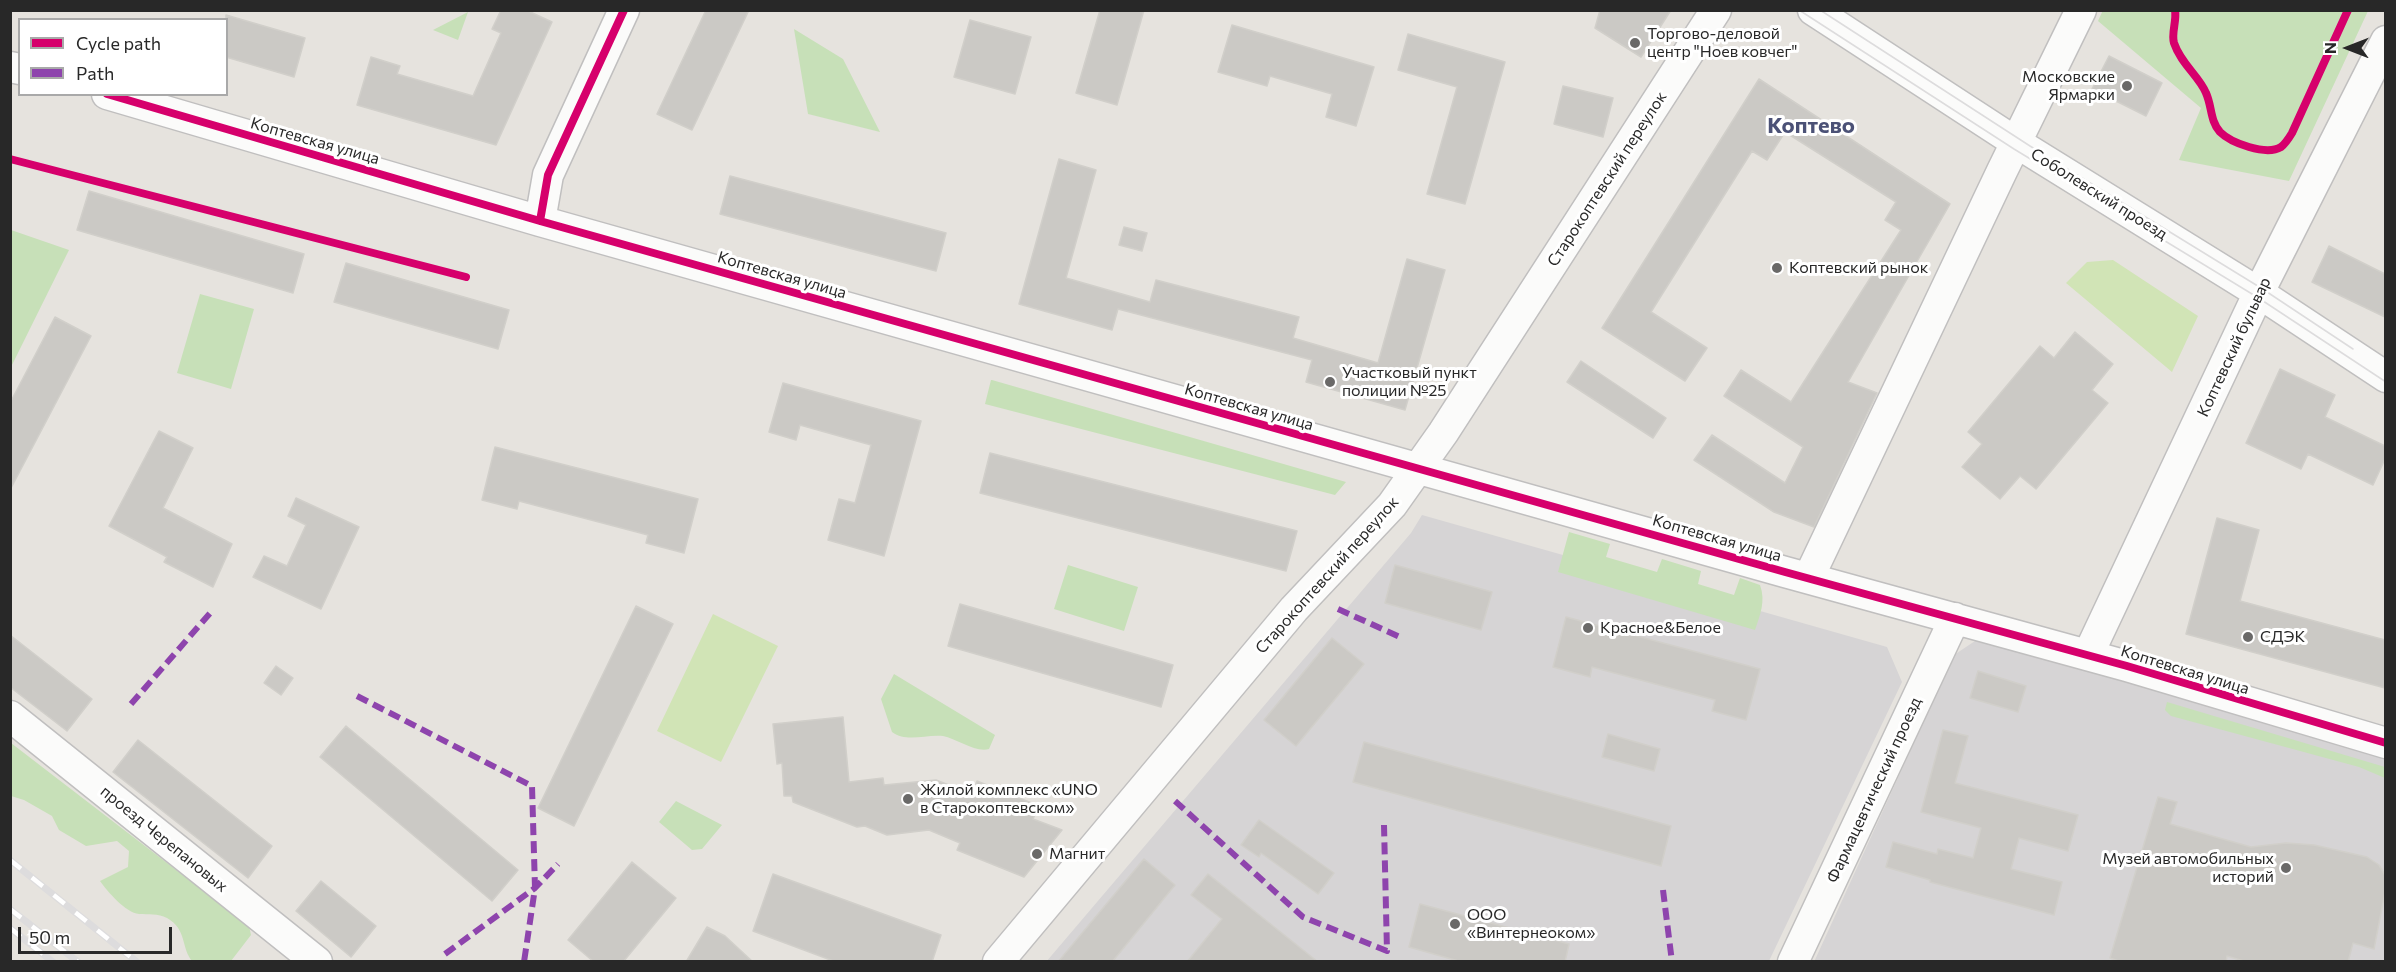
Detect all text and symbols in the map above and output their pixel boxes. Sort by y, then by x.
legend [18,18,228,96]
north arrow [2318,18,2378,78]
place label: Торгово-деловой центр "Ноев ковчег" [1647,24,1797,62]
text: Cycle path [76,32,161,54]
marker: Торгово-деловой центр "Ноев ковчег" [1628,36,1642,50]
text: N [2320,42,2339,54]
text: Path [76,62,114,84]
place label: Московские Ярмарки [2022,67,2115,105]
marker: Московские Ярмарки [2120,79,2134,93]
street label: Старокоптевский переулок [1543,88,1671,270]
street label: Коптевская улица [248,113,382,169]
district label: Коптево [1767,113,1855,139]
street label: Соболевский проезд [2027,144,2171,244]
street label: Коптевская улица [715,247,849,303]
place label: Коптевский рынок [1789,258,1928,278]
marker: Коптевский рынок [1770,261,1784,275]
street label: Коптевский бульвар [2193,274,2275,420]
place label: Участковый пункт полиции №25 [1342,363,1477,401]
marker: Участковый пункт полиции №25 [1323,375,1337,389]
street label: Коптевская улица [1182,379,1316,435]
street label: Старокоптевский переулок [1251,492,1403,658]
street label: Коптевская улица [1650,510,1784,566]
place label: Красное&Белое [1600,618,1721,638]
marker: Красное&Белое [1581,621,1595,635]
place label: СДЭК [2260,627,2305,647]
marker: СДЭК [2241,630,2255,644]
street label: Коптевская улица [2119,641,2251,699]
street label: Фармацевтический проезд [1823,694,1925,886]
place label: Жилой комплекс «UNO в Старокоптевском» [920,780,1098,818]
street label: проезд Черепановых [96,782,232,896]
marker: Жилой комплекс «UNO в Старокоптевском» [901,792,915,806]
place label: Магнит [1049,844,1105,864]
marker: Магнит [1030,847,1044,861]
place label: Музей автомобильных историй [2102,849,2274,887]
marker: Музей автомобильных историй [2279,861,2293,875]
place label: ООО «Винтернеоком» [1467,905,1595,943]
scale bar [21,915,176,953]
marker: ООО «Винтернеоком» [1448,917,1462,931]
text: 50 m [29,926,70,948]

